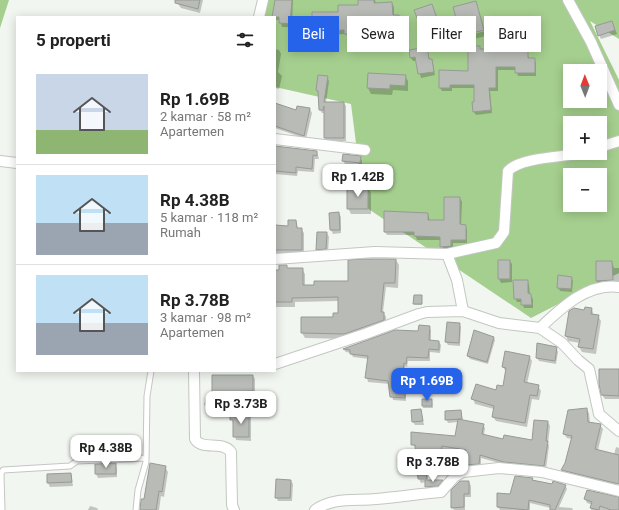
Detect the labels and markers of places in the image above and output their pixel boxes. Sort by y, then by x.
pin: Rp 1.42B [317,164,399,198]
pin: Rp 1.69B [386,368,468,402]
pin: Rp 3.73B [200,391,282,425]
pin: Rp 4.38B [65,435,147,469]
pin: Rp 3.78B [392,449,474,483]

